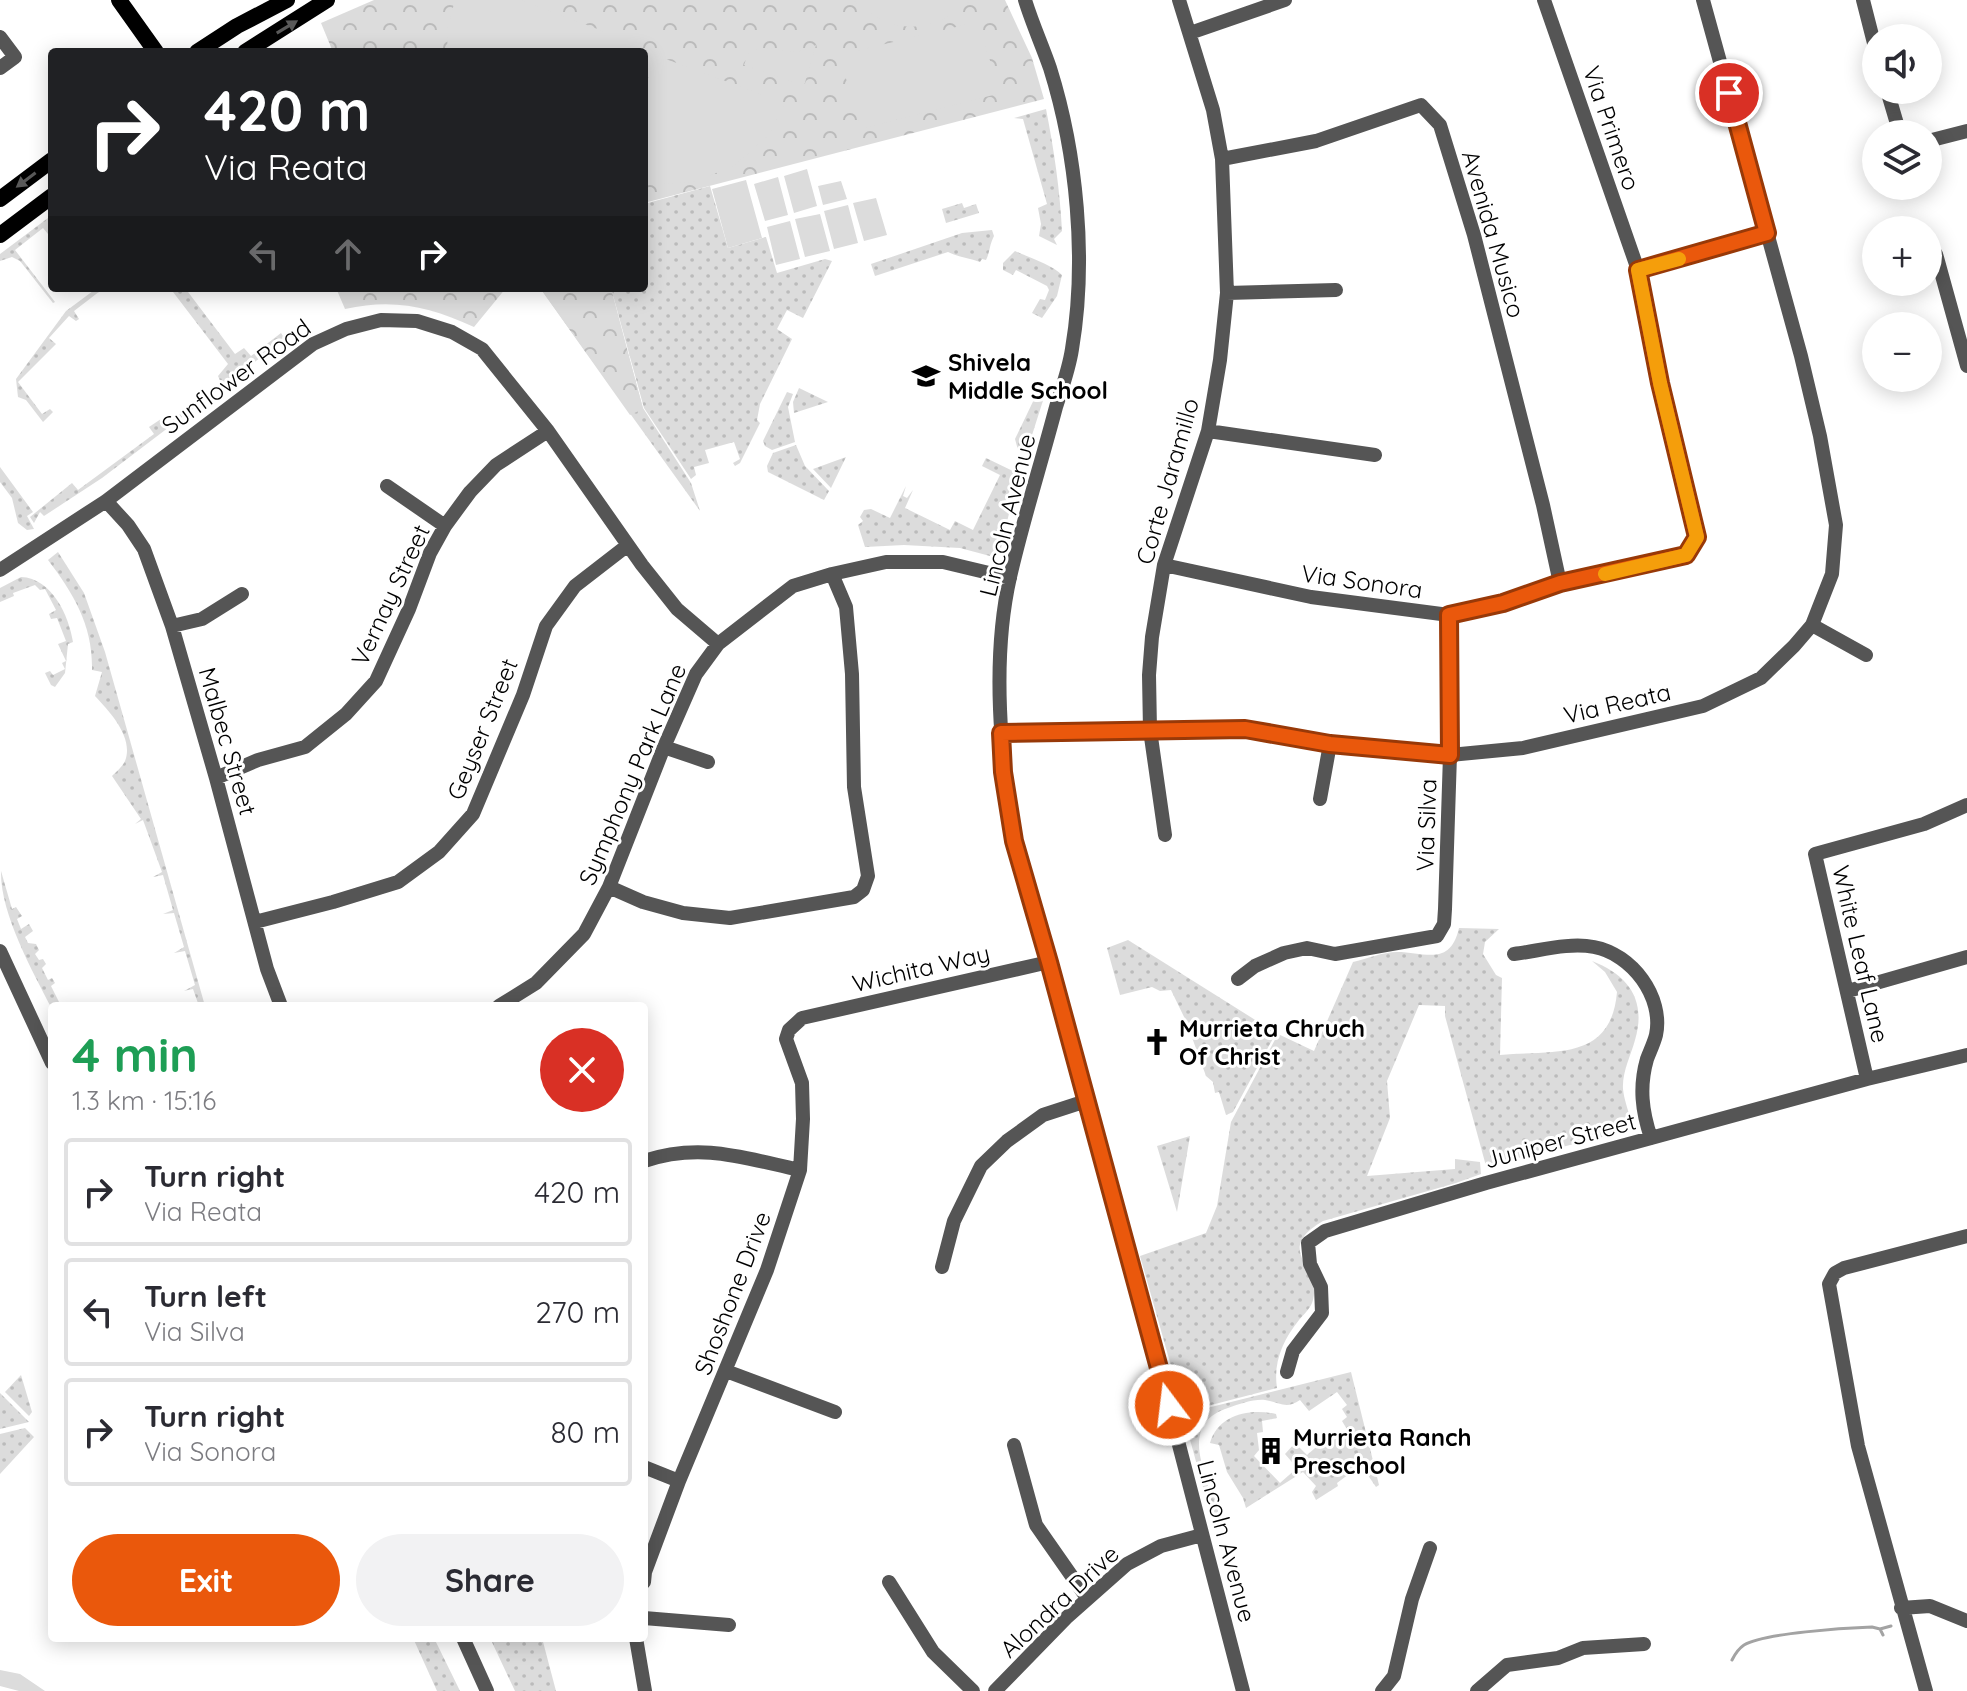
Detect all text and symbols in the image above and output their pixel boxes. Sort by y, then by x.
one-way arrow [276,20,298,34]
map controls [1862,24,1942,392]
button: sound [1862,24,1942,104]
pin [1695,59,1763,127]
street label: Via Primero [1577,62,1647,194]
icon: arrive [1707,71,1751,115]
text: 420 m [204,75,371,145]
icon: right [72,80,176,184]
button: layers [1862,120,1942,200]
text: Via Reata [204,144,368,189]
street label: Avenida Musico [1456,147,1532,321]
one-way arrow [16,171,36,187]
button: + [1862,216,1942,296]
icon: left [242,232,286,276]
icon: ahead [326,232,370,276]
icon: right [410,232,454,276]
street label: Sunflower Road [156,312,316,440]
button: − [1862,312,1942,392]
place label: Shivela Middle School [948,347,1108,405]
school or university icon: Shivela Middle School [911,361,941,391]
street label: Corte Jaramillo [1129,394,1205,568]
street label: Lincoln Avenue [972,430,1042,600]
street label: Vernay Street [344,520,436,670]
street label: Via Sonora [1299,558,1425,604]
street label: Geyser Street [440,654,524,804]
street label: Symphony Park Lane [572,659,692,889]
street label: Malbec Street [193,664,263,818]
street label: Via Reata [1560,676,1674,730]
street label: Via Silva [1409,778,1443,872]
street label: White Leaf Lane [1826,862,1896,1046]
street label: Wichita Way [849,938,993,998]
place label: Murrieta Chruch Of Christ [1179,1013,1365,1071]
text: 4 min [72,1024,198,1084]
church icon: Murrieta Chruch Of Christ [1142,1027,1172,1057]
button: close [540,1028,624,1112]
text: 1.3 km · 15:16 [72,1084,216,1117]
street label: Juniper Street [1481,1105,1639,1175]
text: Turn right [144,1157,285,1195]
icon: right [76,1170,120,1214]
text: 420 m [534,1173,620,1211]
text: Via Reata [144,1195,262,1228]
street label: Shoshone Drive [687,1207,777,1379]
text: Turn left [144,1277,267,1315]
icon: left [76,1290,120,1334]
text: 270 m [535,1293,620,1331]
text: Via Silva [144,1315,245,1348]
position arrow [1127,1363,1211,1447]
text: Turn right [144,1397,285,1435]
icon: right [76,1410,120,1454]
text: 80 m [550,1413,620,1451]
place label: Murrieta Ranch Preschool [1293,1422,1472,1480]
text: Via Sonora [144,1435,276,1468]
building icon: Murrieta Ranch Preschool [1256,1436,1286,1466]
street label: Lincoln Avenue [1191,1457,1263,1625]
button: Exit [72,1534,340,1626]
button: Share [356,1534,624,1626]
street label: Alondra Drive [993,1538,1125,1664]

